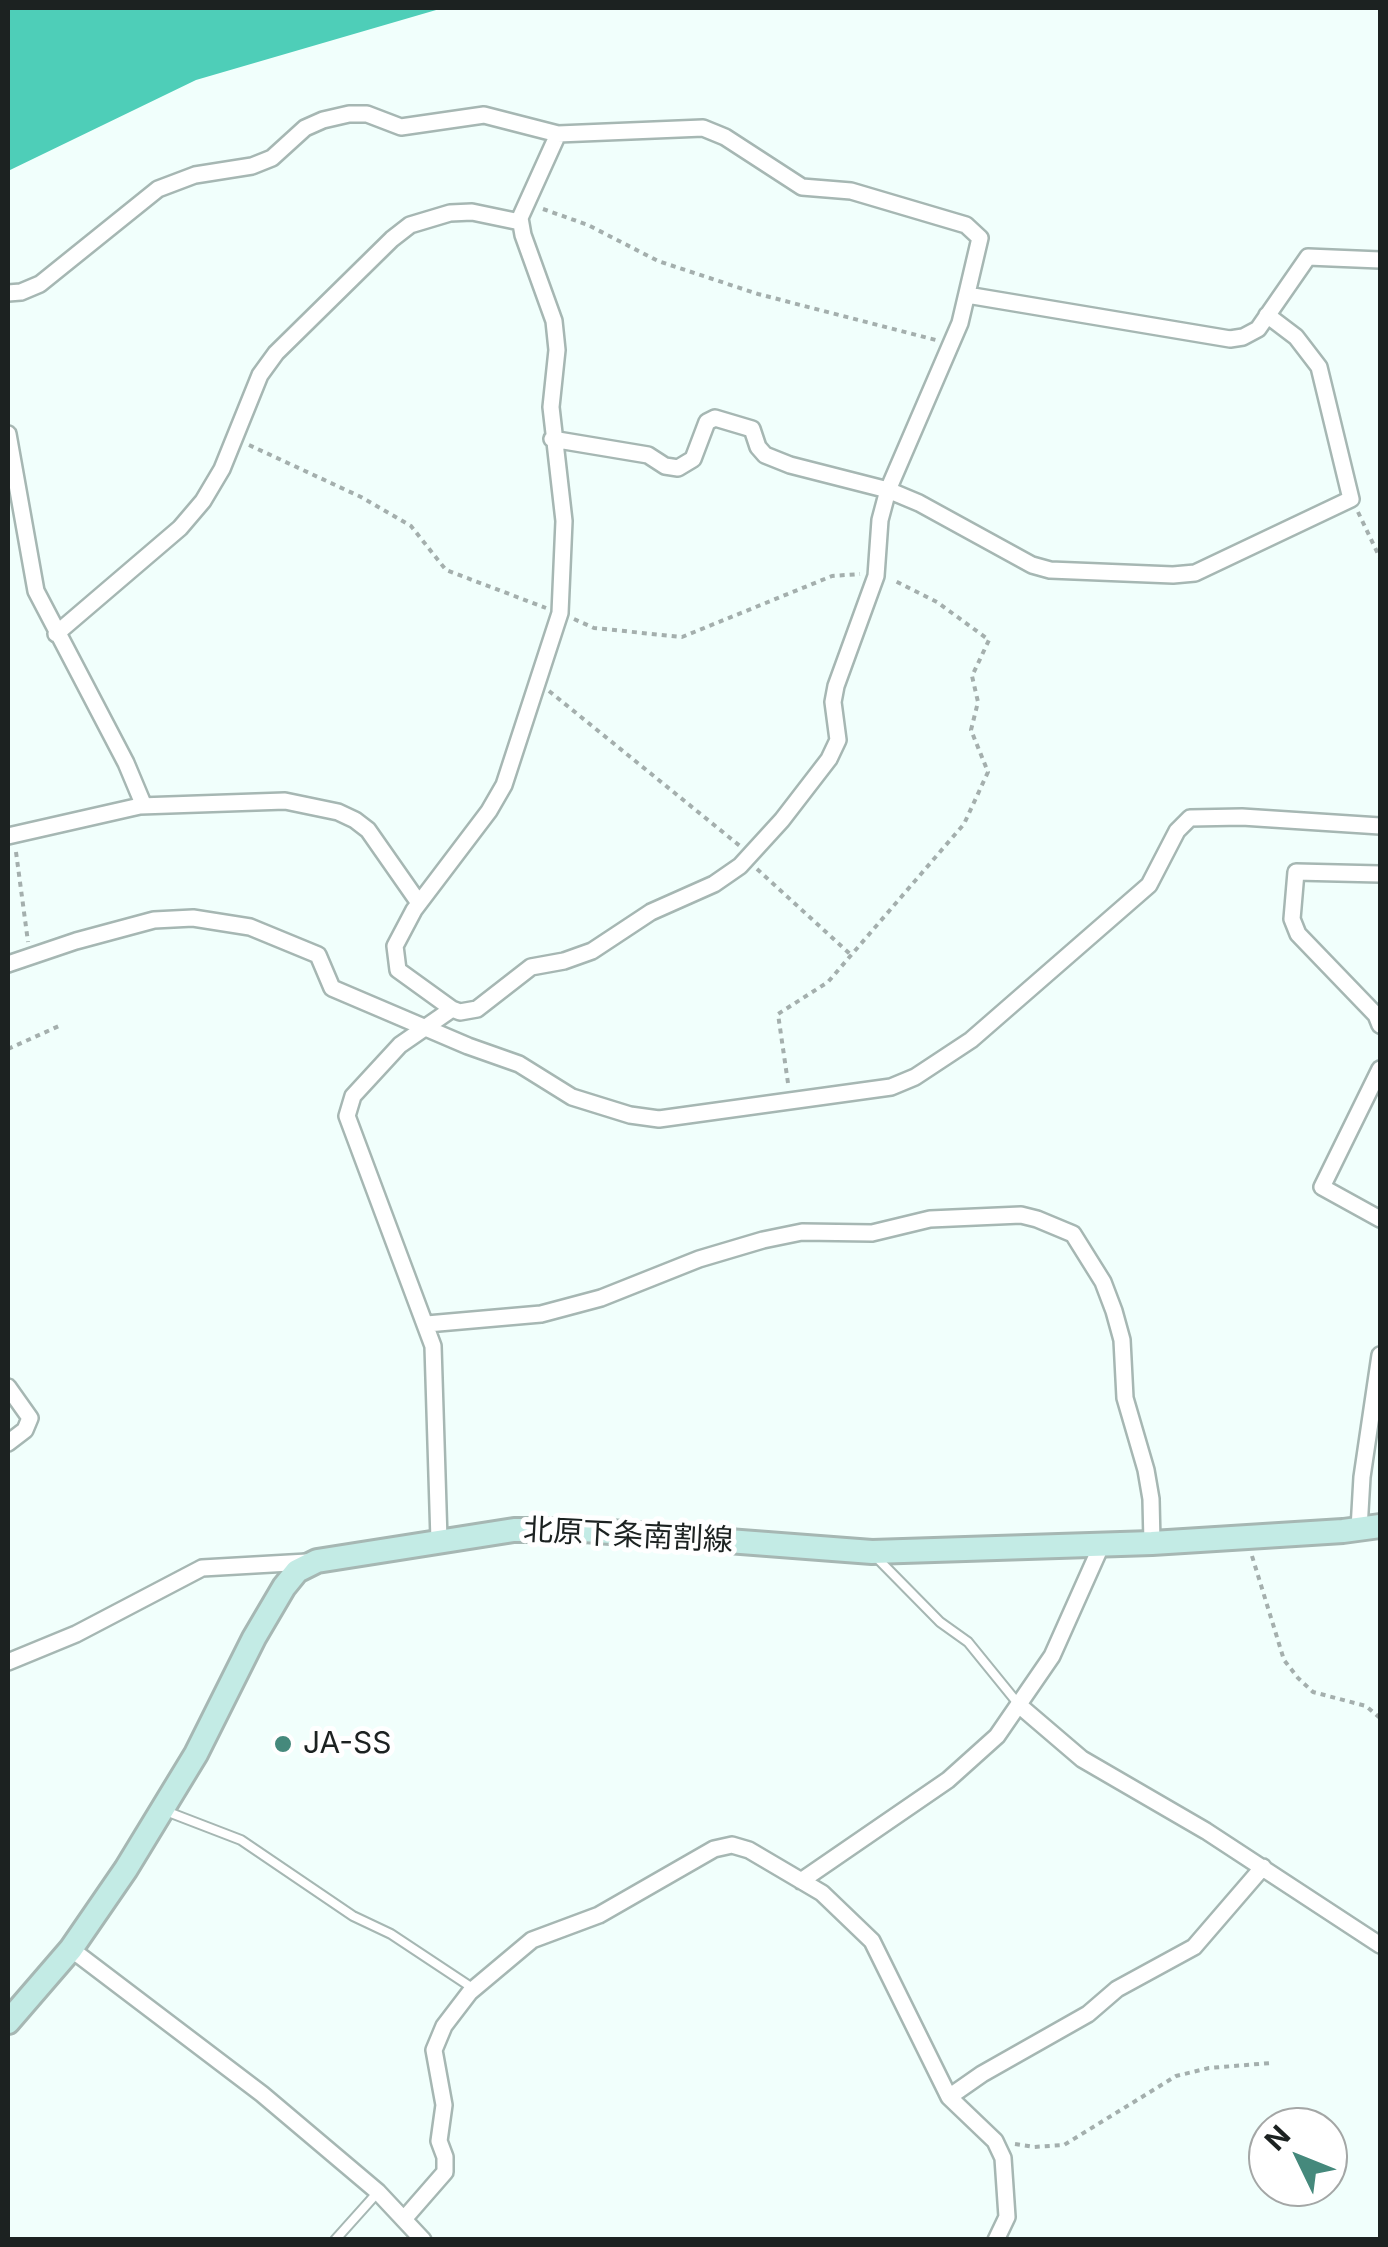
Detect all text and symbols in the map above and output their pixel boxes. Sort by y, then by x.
street label: 北原下条南割線 [522,1513,734,1559]
place label: JA-SS [303,1726,392,1762]
marker: JA-SS [272,1733,294,1755]
north arrow [1248,2107,1348,2207]
text: N [1258,2119,1297,2157]

